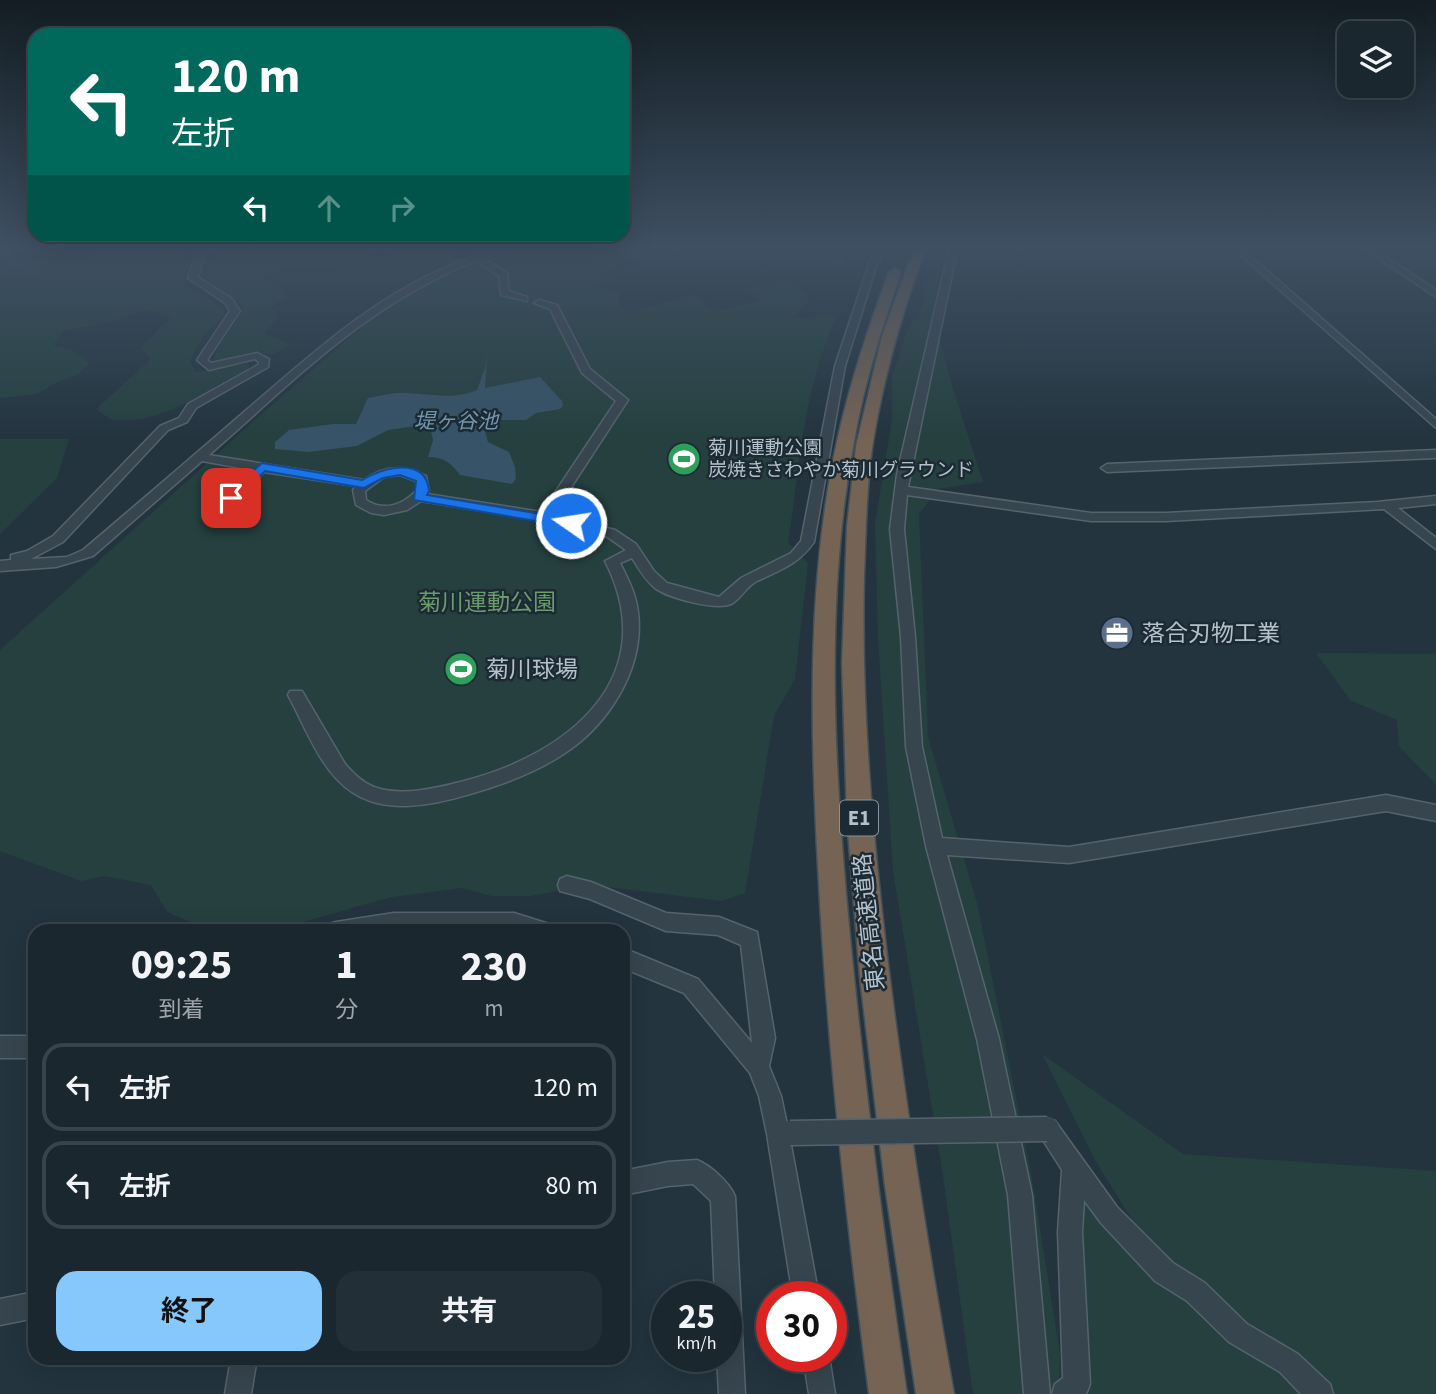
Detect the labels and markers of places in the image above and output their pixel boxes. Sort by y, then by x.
place label: 菊川運動公園 炭焼きさわやか菊川グラウンド [708,435,974,484]
sports icon: 菊川運動公園 炭焼きさわやか菊川グラウンド [665,440,703,478]
pin [201,468,261,528]
office icon: 落合刃物工業 [1098,614,1136,652]
place label: 落合刃物工業 [1142,617,1280,650]
sports icon: 菊川球場 [442,650,480,688]
place label: 菊川球場 [486,653,578,686]

